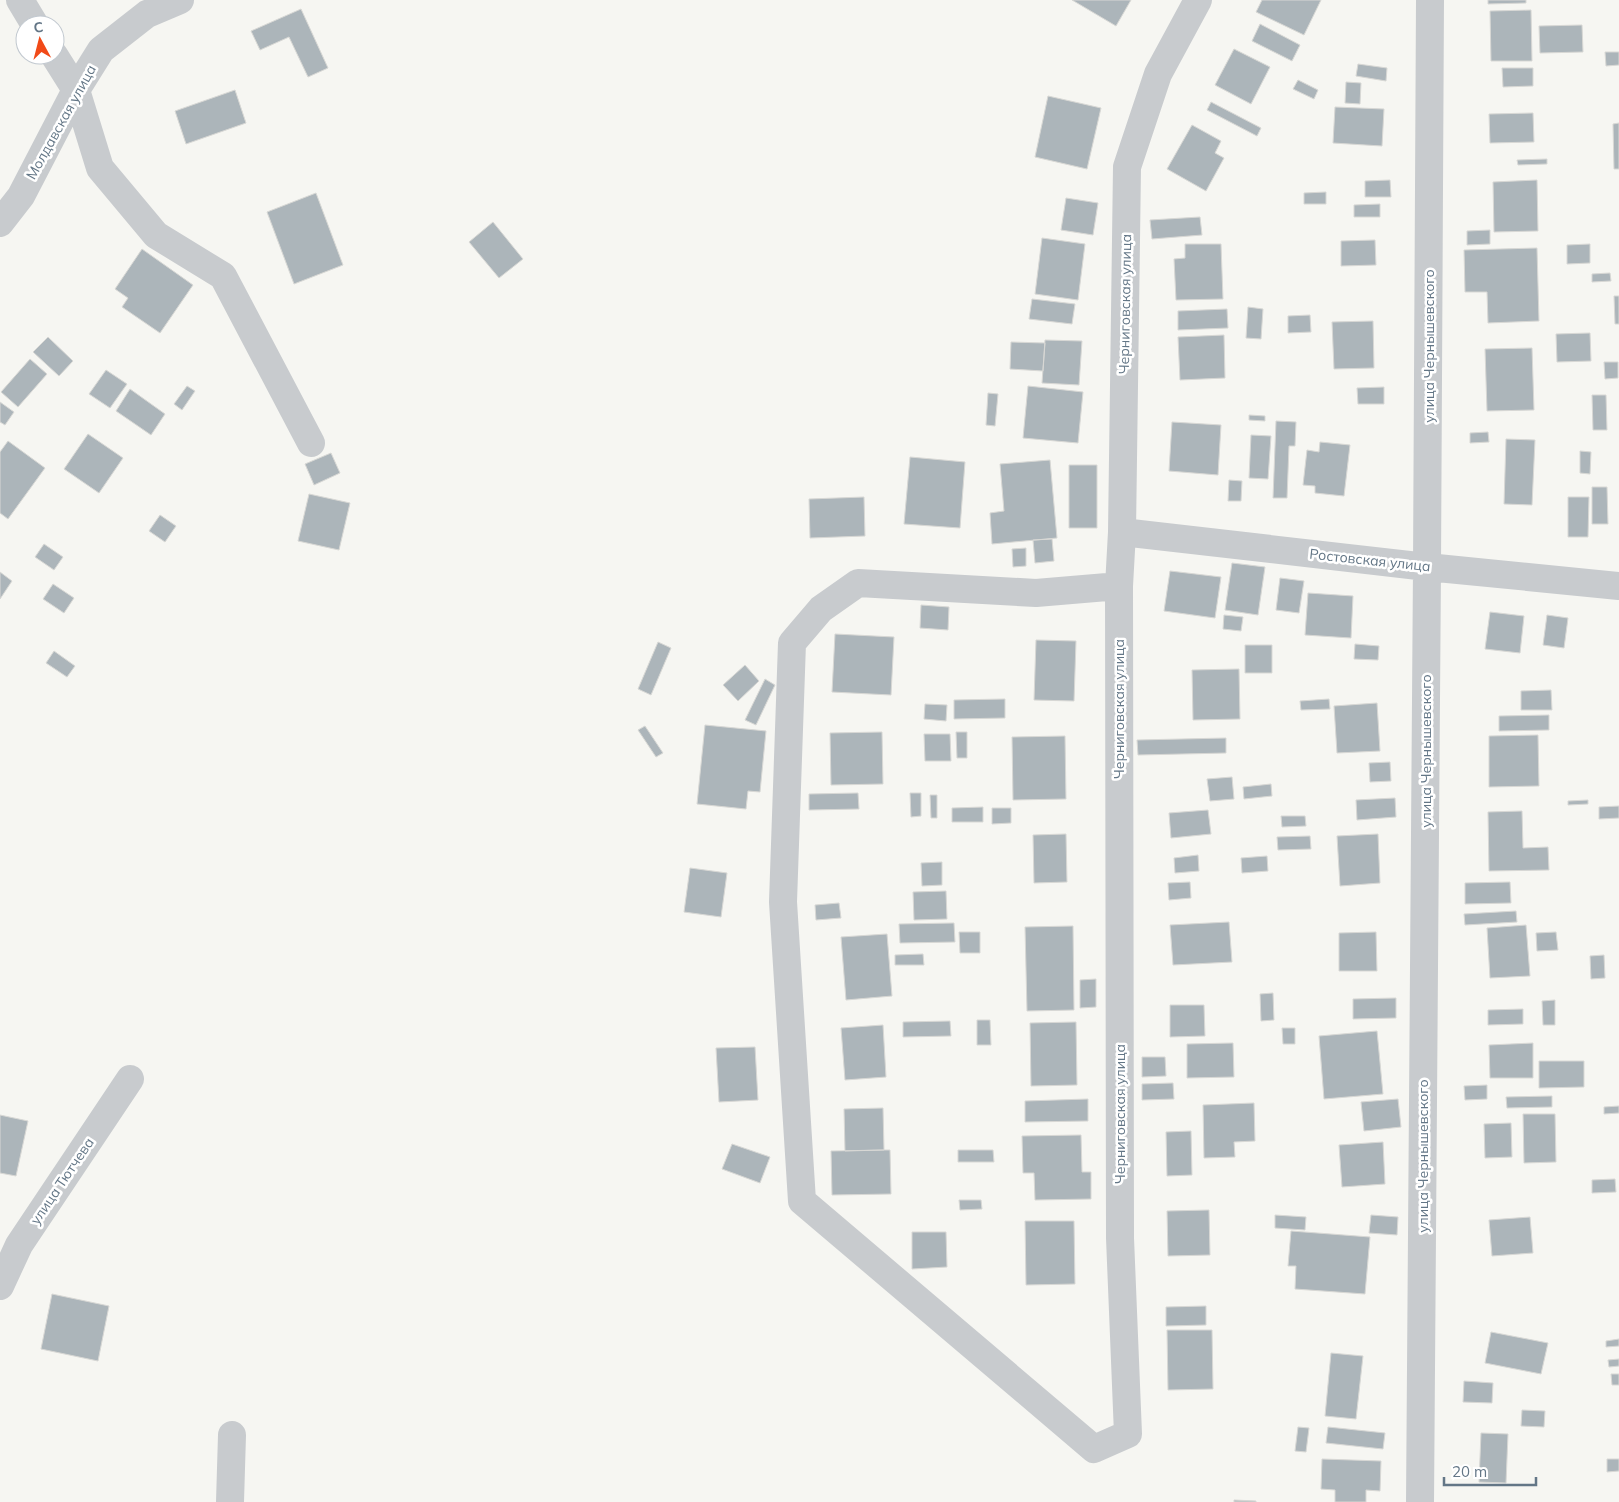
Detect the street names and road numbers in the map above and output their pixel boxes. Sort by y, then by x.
street label: Молдавская улица [22,61,100,183]
street label: Черниговская улица [1115,234,1135,374]
street label: улица Чернышевского [1420,269,1438,423]
street label: Ростовская улица [1309,545,1431,575]
street label: Черниговская улица [1110,639,1128,779]
street label: улица Чернышевского [1417,674,1435,828]
street label: Черниговская улица [1111,1044,1129,1184]
street label: улица Чернышевского [1414,1079,1432,1233]
street label: улица Тютчева [26,1134,98,1228]

